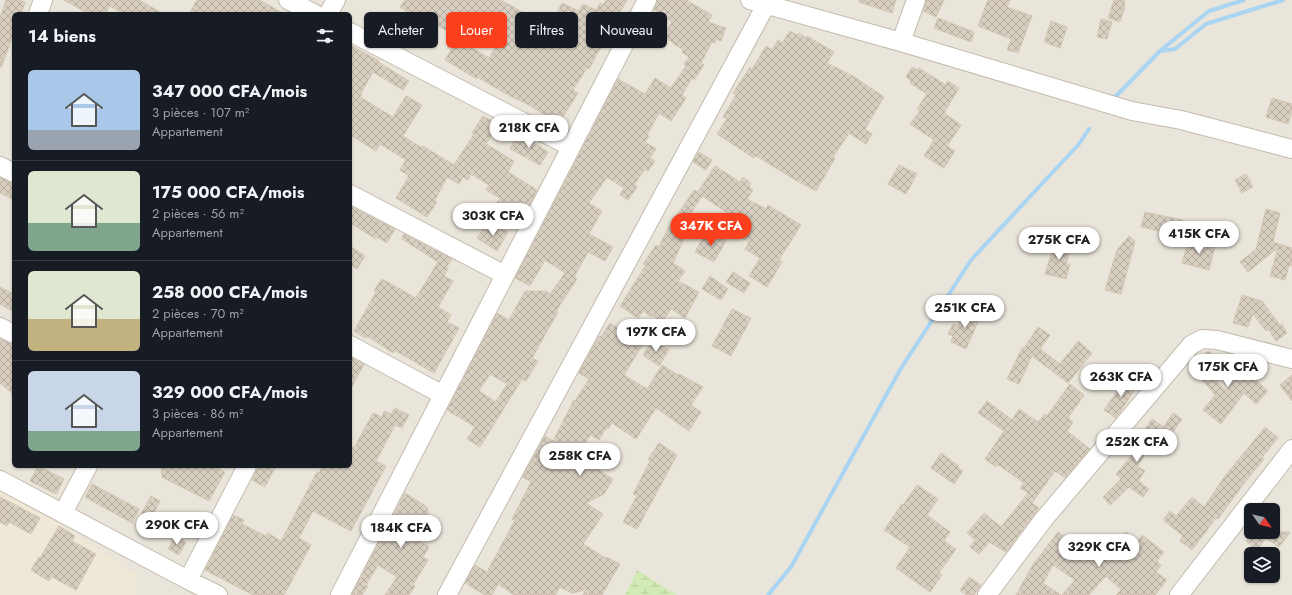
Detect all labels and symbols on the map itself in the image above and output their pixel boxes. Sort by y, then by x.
pin: 218K CFA [488,115,570,149]
pin: 303K CFA [452,203,534,237]
pin: 347K CFA [670,213,752,247]
pin: 415K CFA [1158,221,1240,255]
pin: 275K CFA [1018,227,1100,261]
pin: 251K CFA [924,295,1006,329]
pin: 197K CFA [615,319,697,353]
pin: 175K CFA [1187,354,1269,388]
pin: 263K CFA [1080,364,1162,398]
pin: 252K CFA [1096,429,1178,463]
pin: 258K CFA [539,443,621,477]
north arrow [1244,503,1280,539]
pin: 290K CFA [136,512,218,546]
pin: 184K CFA [360,515,442,549]
pin: 329K CFA [1058,534,1140,568]

